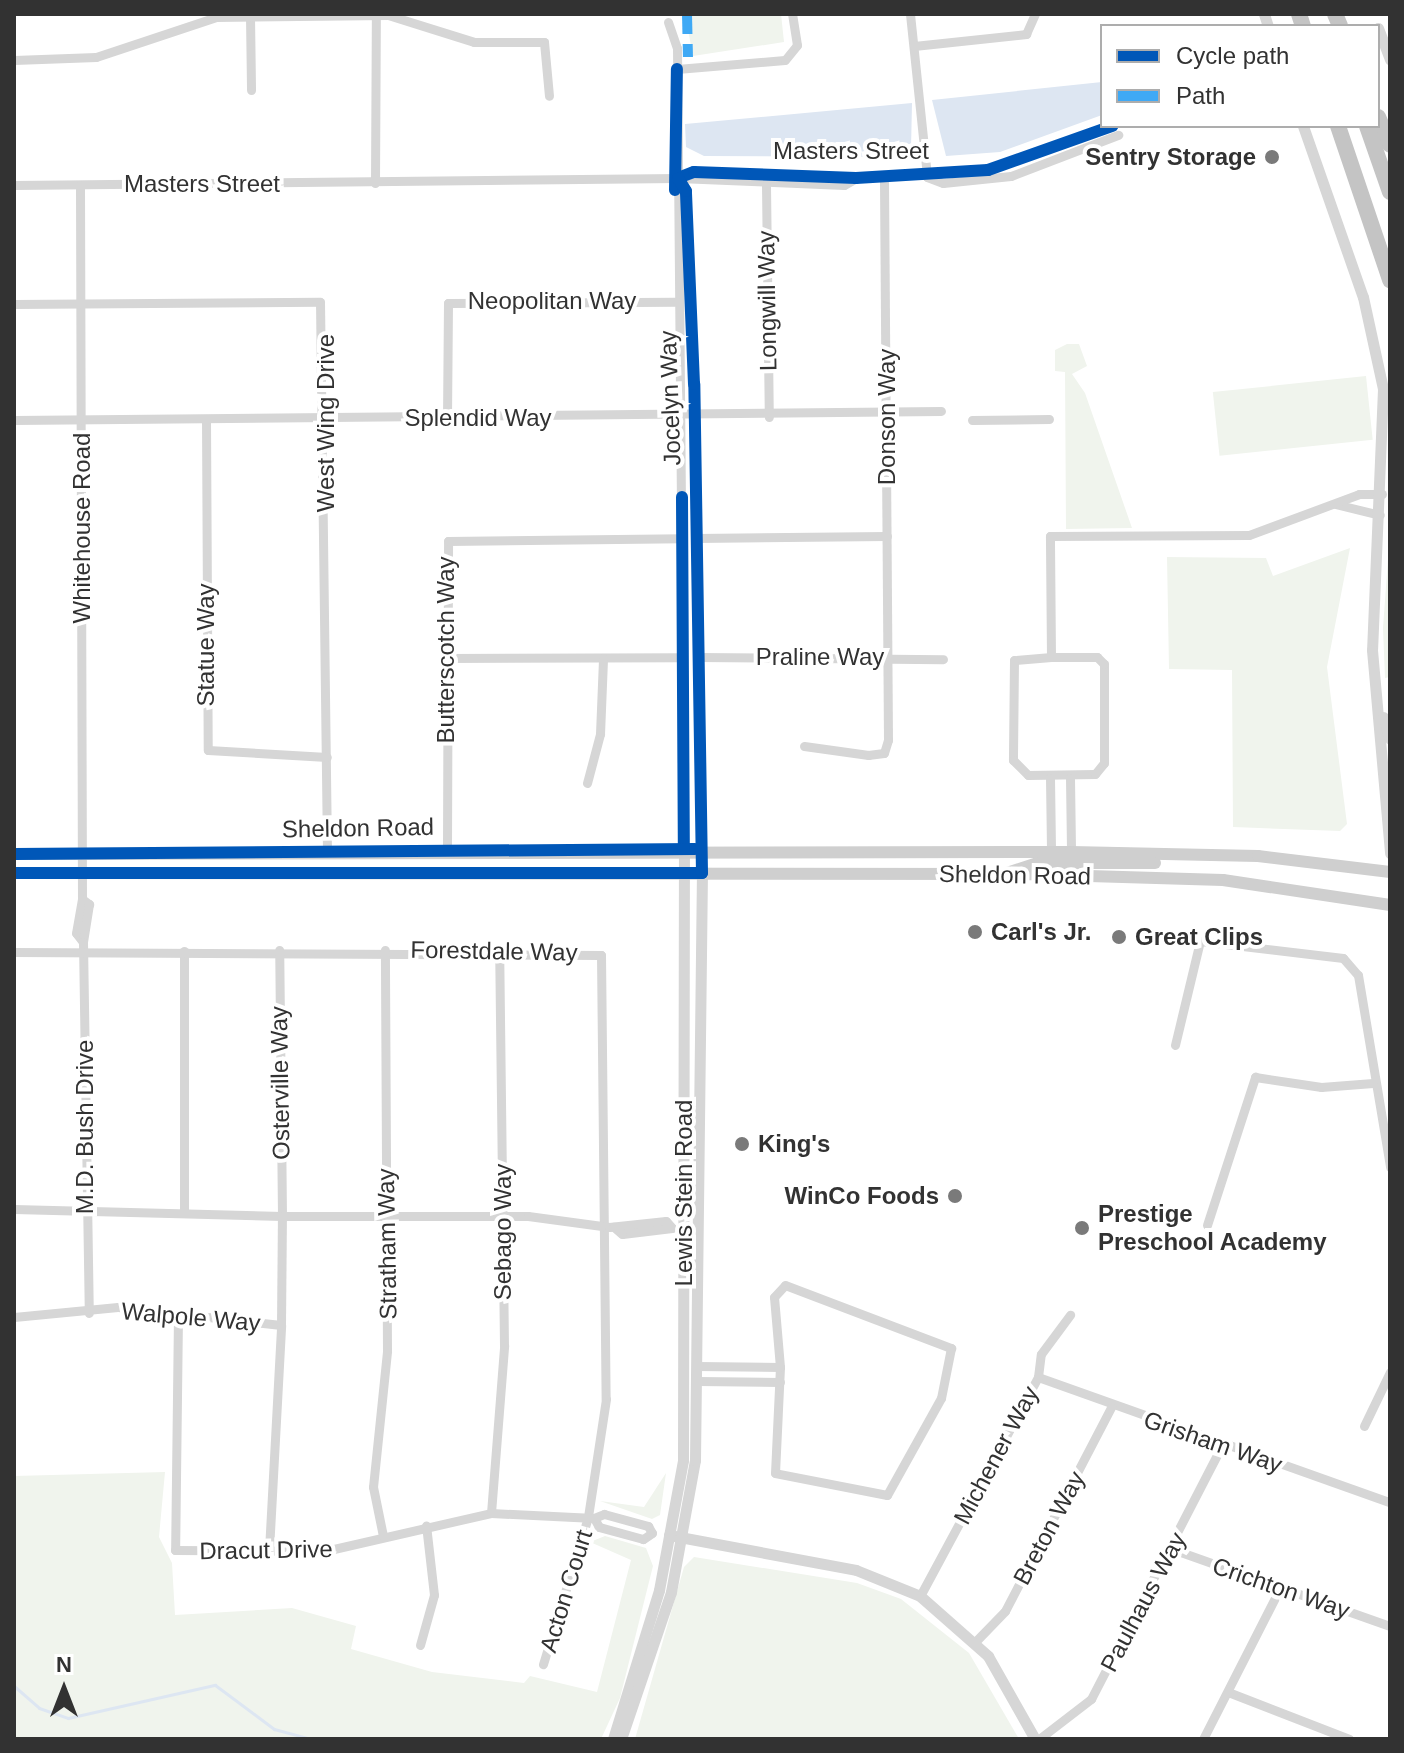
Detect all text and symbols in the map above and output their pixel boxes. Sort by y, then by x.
legend [1100,24,1380,128]
text: Cycle path [1176,42,1289,69]
text: Path [1176,82,1225,109]
street label: Masters Street [773,137,929,165]
place label: Sentry Storage [1085,143,1256,171]
marker: Sentry Storage [1263,148,1281,166]
street label: Masters Street [124,170,280,198]
street label: Longwill Way [751,231,783,371]
street label: Neopolitan Way [468,287,636,315]
street label: Jocelyn Way [653,330,687,466]
street label: West Wing Drive [312,334,340,512]
street label: Donson Way [873,349,901,485]
street label: Splendid Way [404,404,552,432]
street label: Whitehouse Road [68,433,96,623]
street label: Butterscotch Way [432,556,460,744]
street label: Statue Way [192,583,220,707]
street label: Praline Way [756,643,884,671]
street label: Sheldon Road [282,812,434,844]
street label: Sheldon Road [939,859,1091,891]
place label: Carl's Jr. [991,918,1091,946]
marker: Carl's Jr. [966,923,984,941]
place label: Great Clips [1135,923,1263,951]
marker: Great Clips [1110,928,1128,946]
street label: Forestdale Way [410,935,578,967]
street label: Osterville Way [264,1006,296,1160]
street label: M.D. Bush Drive [71,1040,99,1214]
street label: Lewis Stein Road [670,1100,698,1286]
place label: King's [758,1130,830,1158]
marker: King's [733,1135,751,1153]
street label: Sebago Way [489,1164,517,1300]
street label: Stratham Way [371,1168,403,1320]
place label: WinCo Foods [785,1182,939,1210]
marker: WinCo Foods [946,1187,964,1205]
place label: Prestige Preschool Academy [1098,1200,1327,1256]
marker: Prestige Preschool Academy [1073,1219,1091,1237]
street label: Walpole Way [120,1297,262,1337]
street label: Michener Way [947,1381,1045,1529]
street label: Grisham Way [1140,1405,1286,1479]
street label: Breton Way [1007,1466,1091,1590]
street label: Acton Court [534,1526,598,1656]
street label: Paulhaus Way [1094,1527,1192,1677]
street label: Dracut Drive [199,1534,333,1566]
street label: Crichton Way [1209,1551,1353,1625]
north arrow [24,1649,104,1729]
text: N [56,1652,72,1677]

